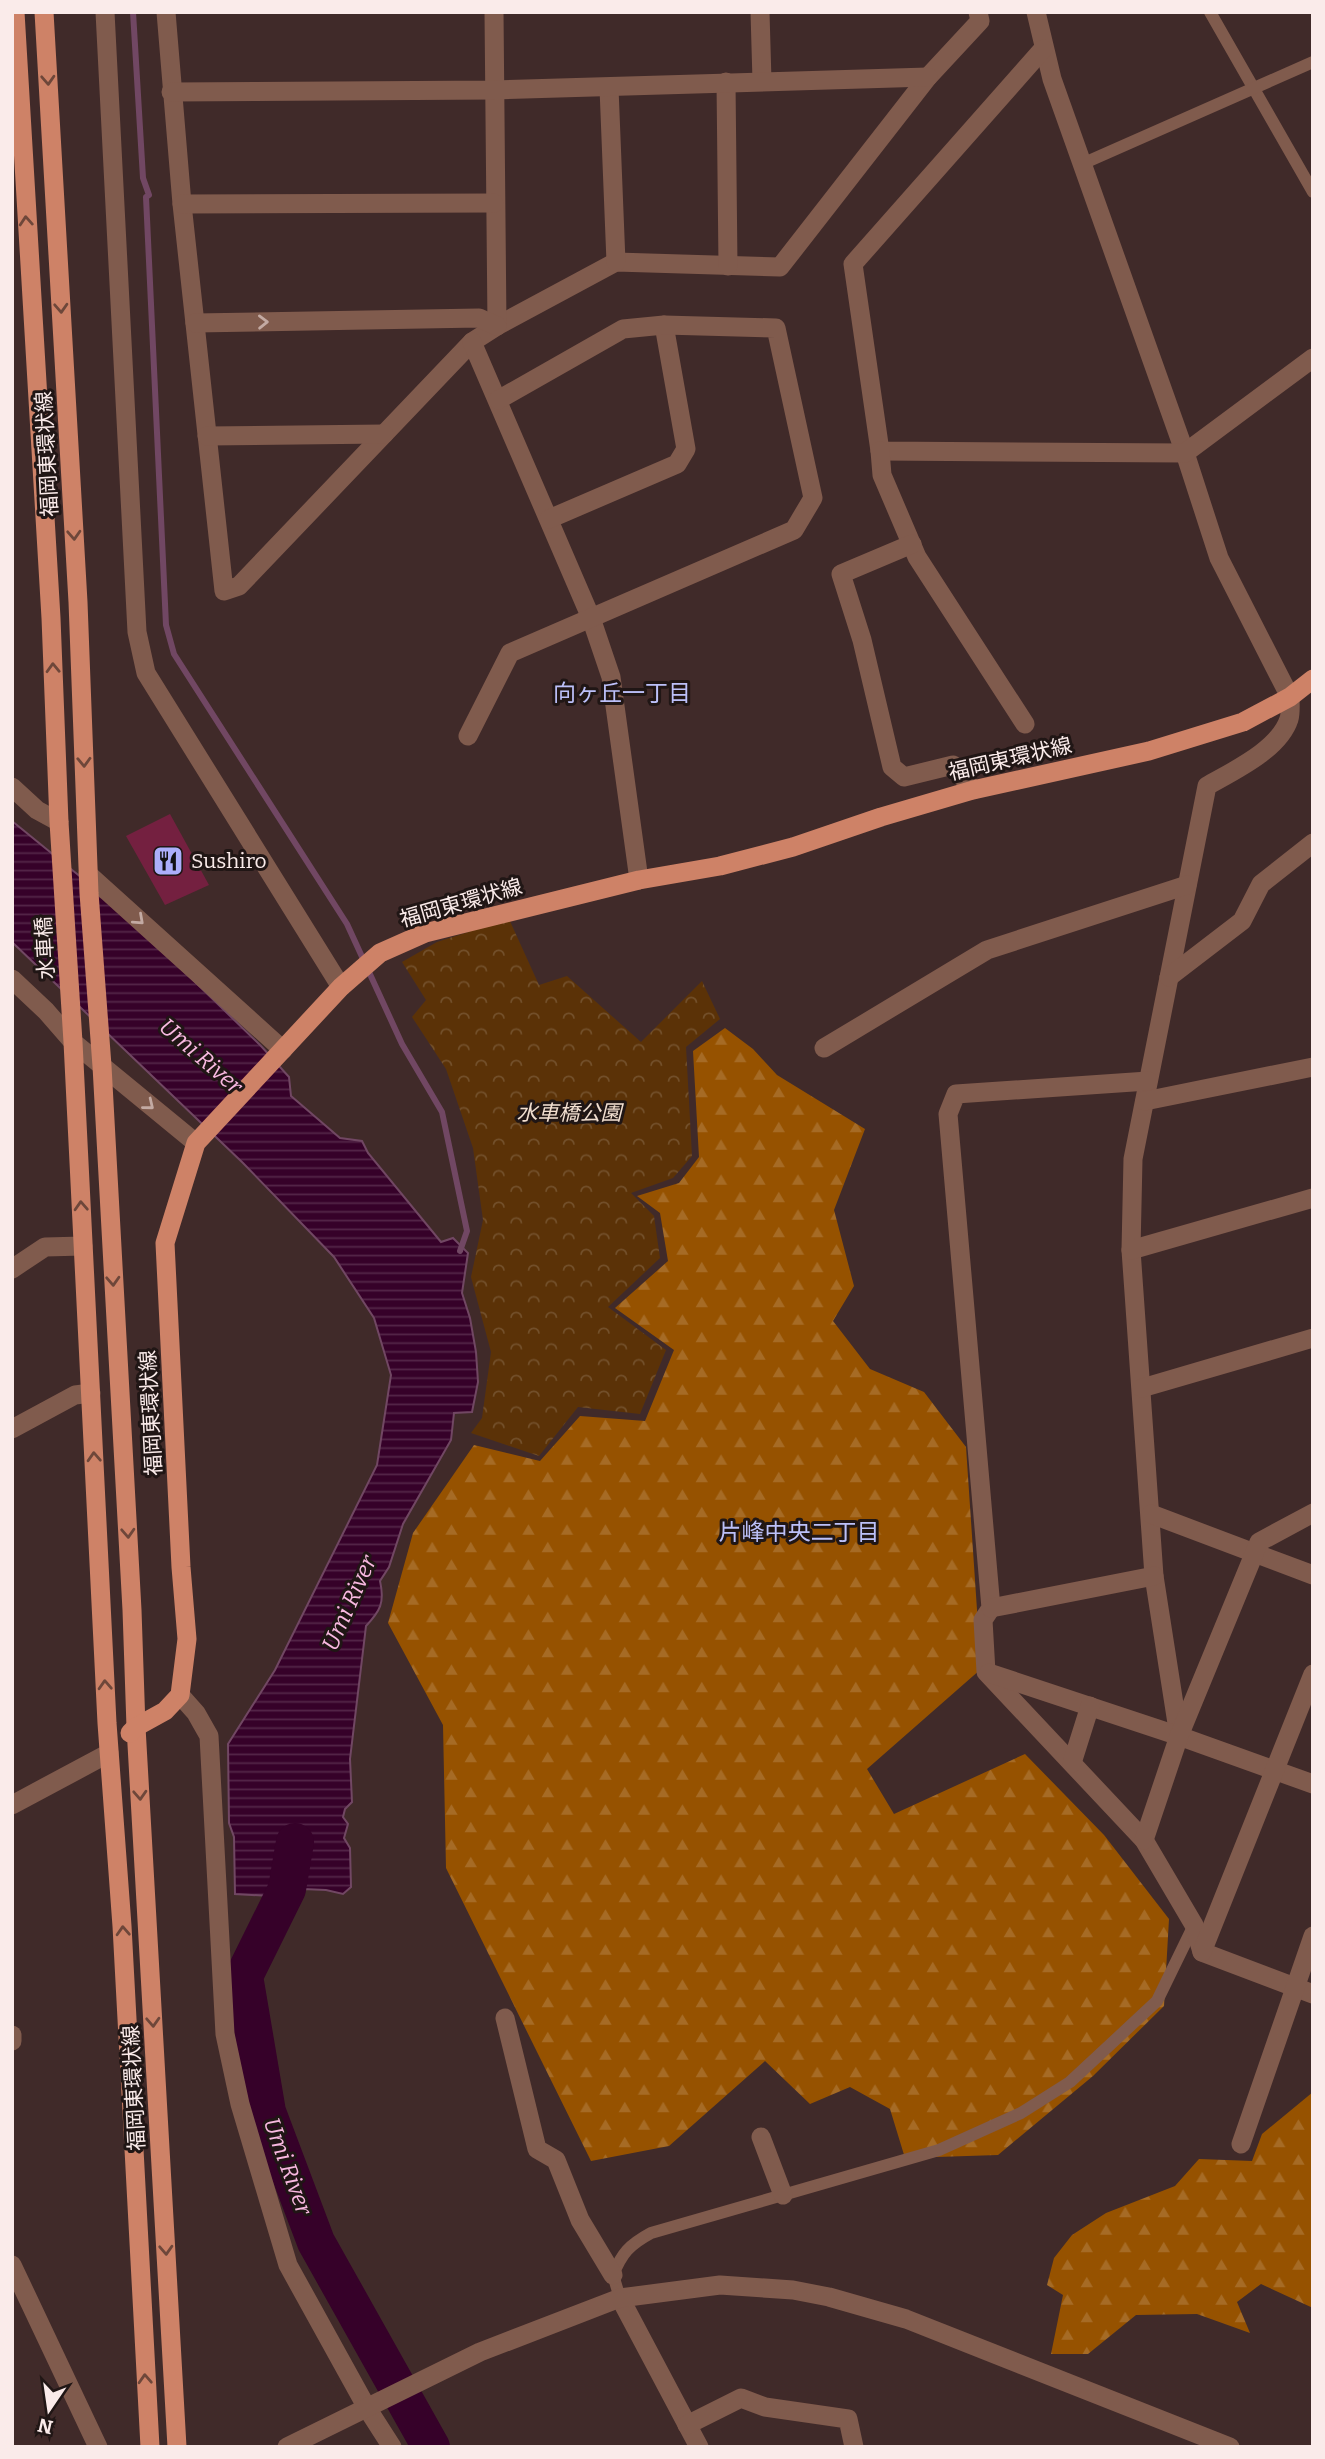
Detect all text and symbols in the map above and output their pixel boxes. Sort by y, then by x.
one-way arrow [41,75,56,86]
one-way arrow [19,216,34,227]
one-way arrow [54,302,69,313]
one-way arrow [259,314,269,330]
street label: 福岡東環状線 [31,390,63,518]
one-way arrow [66,529,81,540]
one-way arrow [45,663,60,674]
district label: 向ヶ丘一丁目 [553,679,691,707]
street label: 福岡東環状線 [946,732,1074,786]
one-way arrow [77,757,92,768]
restaurant icon: Sushiro [151,844,185,878]
place label: Sushiro [191,848,267,874]
street label: 福岡東環状線 [397,873,525,933]
one-way arrow [131,911,144,924]
street label: 水車橋 [30,916,60,980]
water label: Umi River [154,1012,250,1101]
one-way arrow [141,1096,153,1109]
park label: 水車橋公園 [517,1100,624,1126]
one-way arrow [74,1200,89,1211]
one-way arrow [105,1276,120,1287]
street label: 福岡東環状線 [135,1349,167,1477]
one-way arrow [86,1452,101,1463]
district label: 片峰中央二丁目 [719,1518,880,1546]
one-way arrow [120,1527,135,1538]
water label: Umi River [316,1550,383,1655]
one-way arrow [98,1679,113,1690]
one-way arrow [132,1790,147,1801]
one-way arrow [115,1925,130,1936]
one-way arrow [145,2017,160,2028]
street label: 福岡東環状線 [118,2024,150,2152]
water label: Umi River [258,2114,319,2220]
one-way arrow [158,2244,173,2255]
one-way arrow [138,2373,153,2384]
north arrow [14,2375,84,2445]
text: N [35,2413,55,2439]

